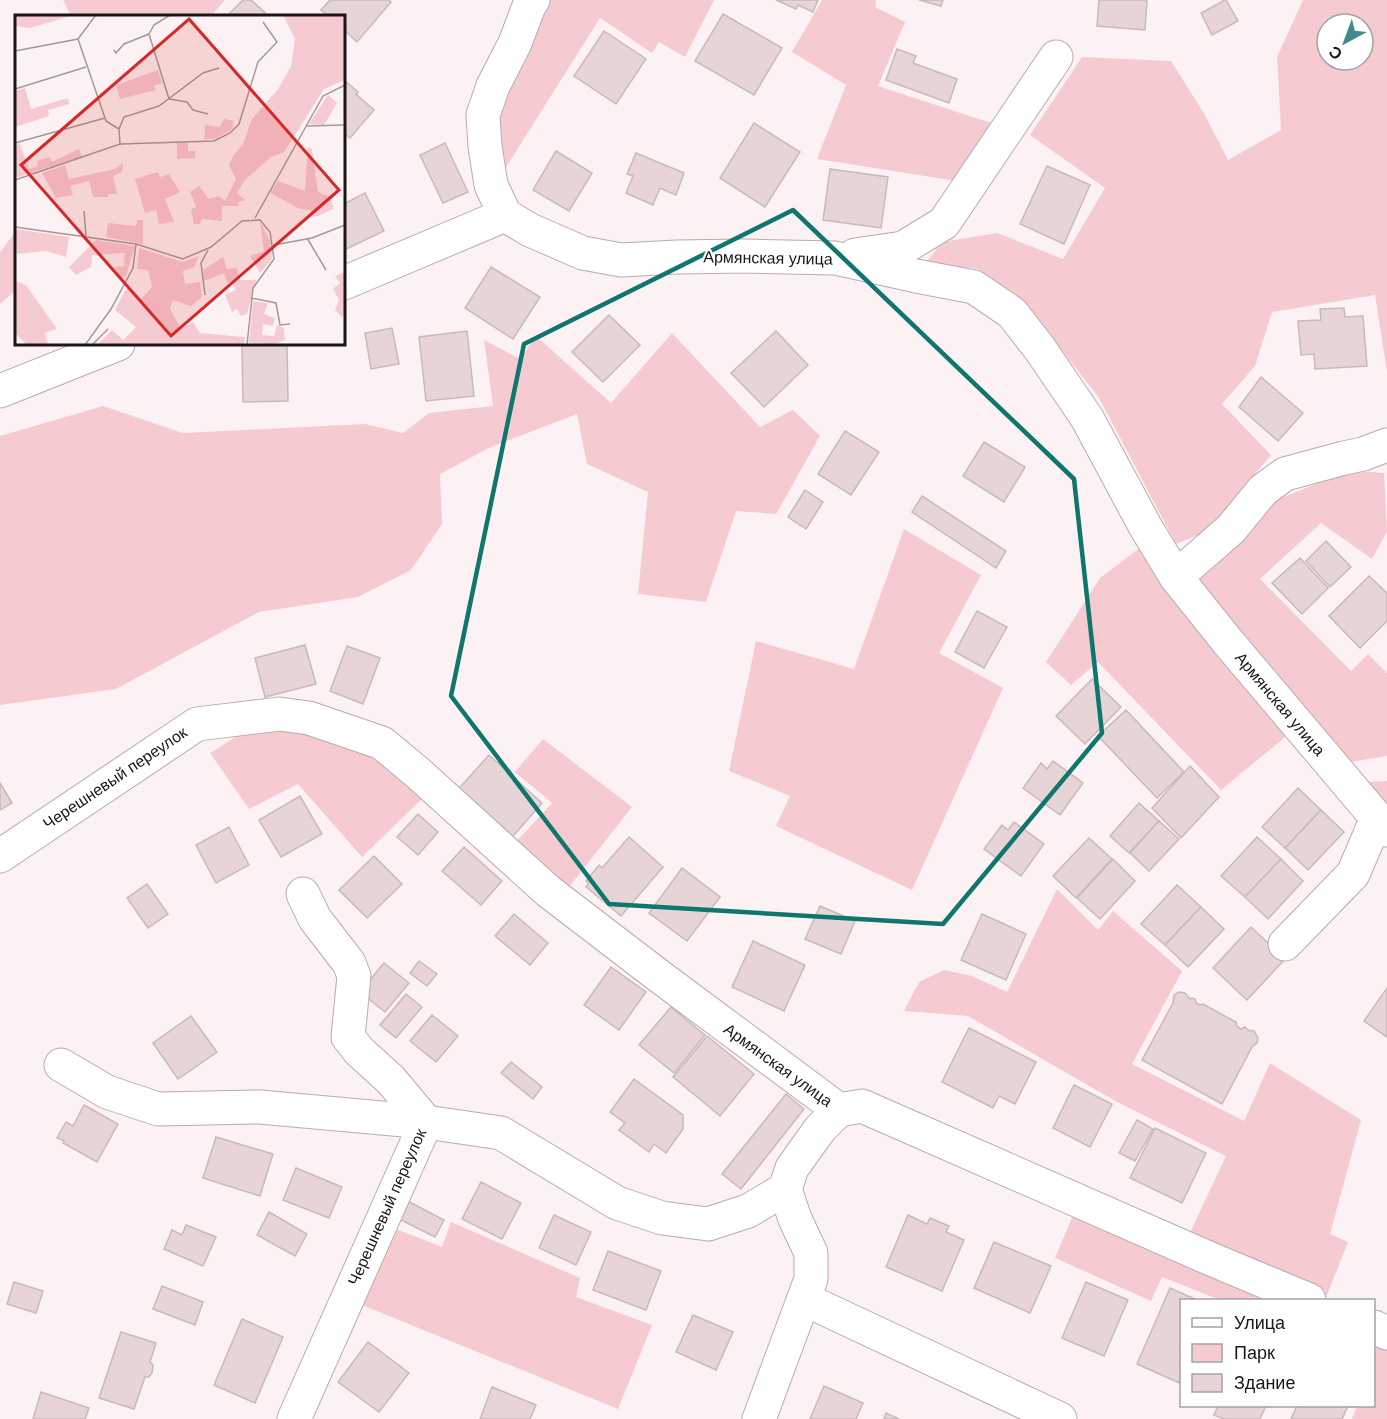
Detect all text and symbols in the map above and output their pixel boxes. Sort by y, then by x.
north arrow [1315,12,1375,72]
inset map [15,15,345,345]
text: С [1325,42,1345,63]
street label: Армянская улица [703,248,833,268]
street label: Армянская улица [1232,649,1328,759]
street label: Черешневый переулок [40,723,191,832]
street label: Армянская улица [721,1020,835,1110]
street label: Черешневый переулок [345,1125,430,1288]
legend [1180,1299,1375,1407]
text: Улица [1234,1313,1286,1333]
text: Парк [1234,1343,1275,1363]
text: Здание [1234,1373,1295,1393]

